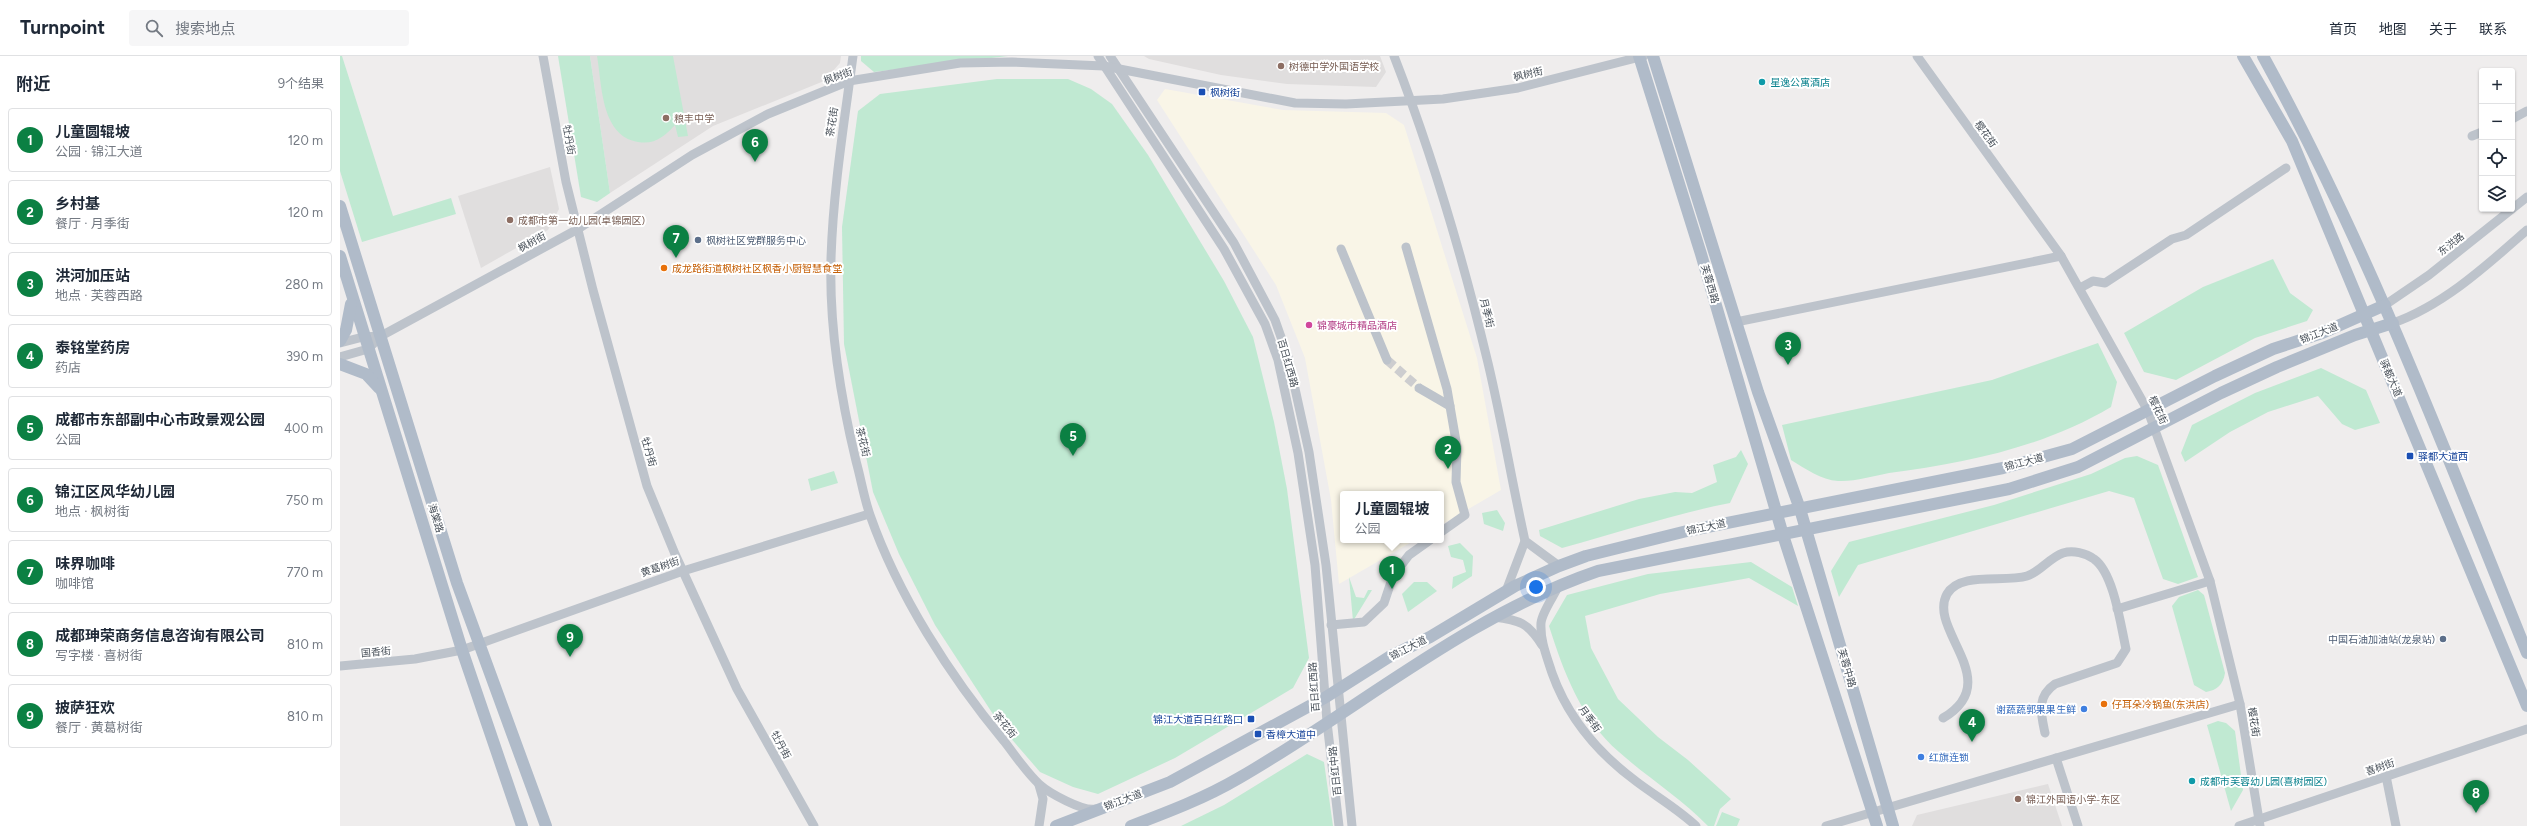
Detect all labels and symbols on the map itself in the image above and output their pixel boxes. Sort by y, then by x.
place label: 树德中学外国语学校 [1289,60,1379,73]
marker: 树德中学外国语学校 [1276,61,1286,71]
street label: 枫树街 [1512,64,1544,84]
street label: 枫树街 [822,65,854,87]
place label: 星逸公寓酒店 [1770,76,1830,89]
marker: 星逸公寓酒店 [1757,77,1767,87]
place label: 枫树街 [1210,86,1240,99]
marker: 枫树街 [1197,87,1207,97]
street label: 茶花街 [823,106,841,138]
place label: 粮丰中学 [674,112,714,125]
marker: 粮丰中学 [661,113,671,123]
street label: 樱花街 [1972,118,2000,150]
street label: 牡丹街 [560,124,578,156]
pin: 6 [742,129,768,162]
place label: 成都市第一幼儿园(卓锦园区) [518,214,645,227]
marker: 成都市第一幼儿园(卓锦园区) [505,215,515,225]
pin: 7 [663,225,689,258]
street label: 枫树街 [516,229,548,255]
street label: 东洪路 [2435,230,2467,258]
place label: 枫树社区党群服务中心 [706,234,806,247]
marker: 枫树社区党群服务中心 [693,235,703,245]
place label: 成龙路街道枫树社区枫香小厨智慧食堂 [672,262,842,275]
marker: 成龙路街道枫树社区枫香小厨智慧食堂 [659,263,669,273]
street label: 芙蓉西路 [1698,263,1722,305]
street label: 月季街 [1477,297,1497,329]
place label: 锦豪城市精品酒店 [1317,319,1397,332]
marker: 锦豪城市精品酒店 [1304,320,1314,330]
street label: 锦江大道 [2298,320,2340,346]
pin: 3 [1775,332,1801,365]
street label: 百日红西路 [1275,337,1301,389]
street label: 驿都大道 [2377,357,2405,399]
street label: 樱花街 [2146,394,2170,426]
pin: 5 [1060,423,1086,456]
street label: 茶花街 [853,426,873,458]
street label: 牡丹街 [639,436,659,468]
pin: 2 [1435,436,1461,469]
place label: 驿都大道西 [2418,450,2468,463]
street label: 锦江大道 [2003,451,2045,473]
marker: 驿都大道西 [2405,451,2415,461]
street label: 海棠路 [425,502,447,534]
street label: 锦江大道 [1685,516,1727,538]
street label: 黄葛树街 [639,554,681,580]
pin: 1 [1379,556,1405,589]
your location [1526,577,1546,597]
pin: 9 [557,624,583,657]
street label: 锦江大道 [1387,633,1429,663]
place label: 中国石油加油站(龙泉站) [2328,633,2435,646]
marker: 中国石油加油站(龙泉站) [2438,634,2448,644]
street label: 国香街 [360,644,392,660]
street label: 芙蓉中路 [1835,647,1859,689]
street label: 百日红西路 [1306,662,1322,712]
place label: 仔耳朵冷锅鱼(东洪店) [2112,698,2209,711]
marker: 仔耳朵冷锅鱼(东洪店) [2099,699,2109,709]
street label: 月季街 [1576,703,1604,735]
place label: 谢蔬蔬郭果果生鲜 [1996,703,2076,716]
marker: 谢蔬蔬郭果果生鲜 [2079,704,2089,714]
street label: 樱花街 [2245,706,2263,738]
street label: 茶花街 [991,709,1019,741]
pin: 4 [1959,709,1985,742]
place label: 锦江大道百日红路口 [1153,713,1243,726]
marker: 锦江大道百日红路口 [1246,714,1256,724]
place label: 香樟大道中 [1266,728,1316,741]
street label: 牡丹街 [768,729,794,761]
marker: 香樟大道中 [1253,729,1263,739]
street label: 百日红中路 [1326,745,1344,797]
place label: 红旗连锁 [1929,751,1969,764]
marker: 红旗连锁 [1916,752,1926,762]
street label: 喜树街 [2364,756,2396,778]
place label: 成都市芙蓉幼儿园(喜树园区) [2200,775,2327,788]
marker: 成都市芙蓉幼儿园(喜树园区) [2187,776,2197,786]
pin: 8 [2463,780,2489,813]
street label: 锦江大道 [1102,787,1144,813]
place label: 锦江外国语小学-东区 [2026,793,2120,806]
marker: 锦江外国语小学-东区 [2013,794,2023,804]

